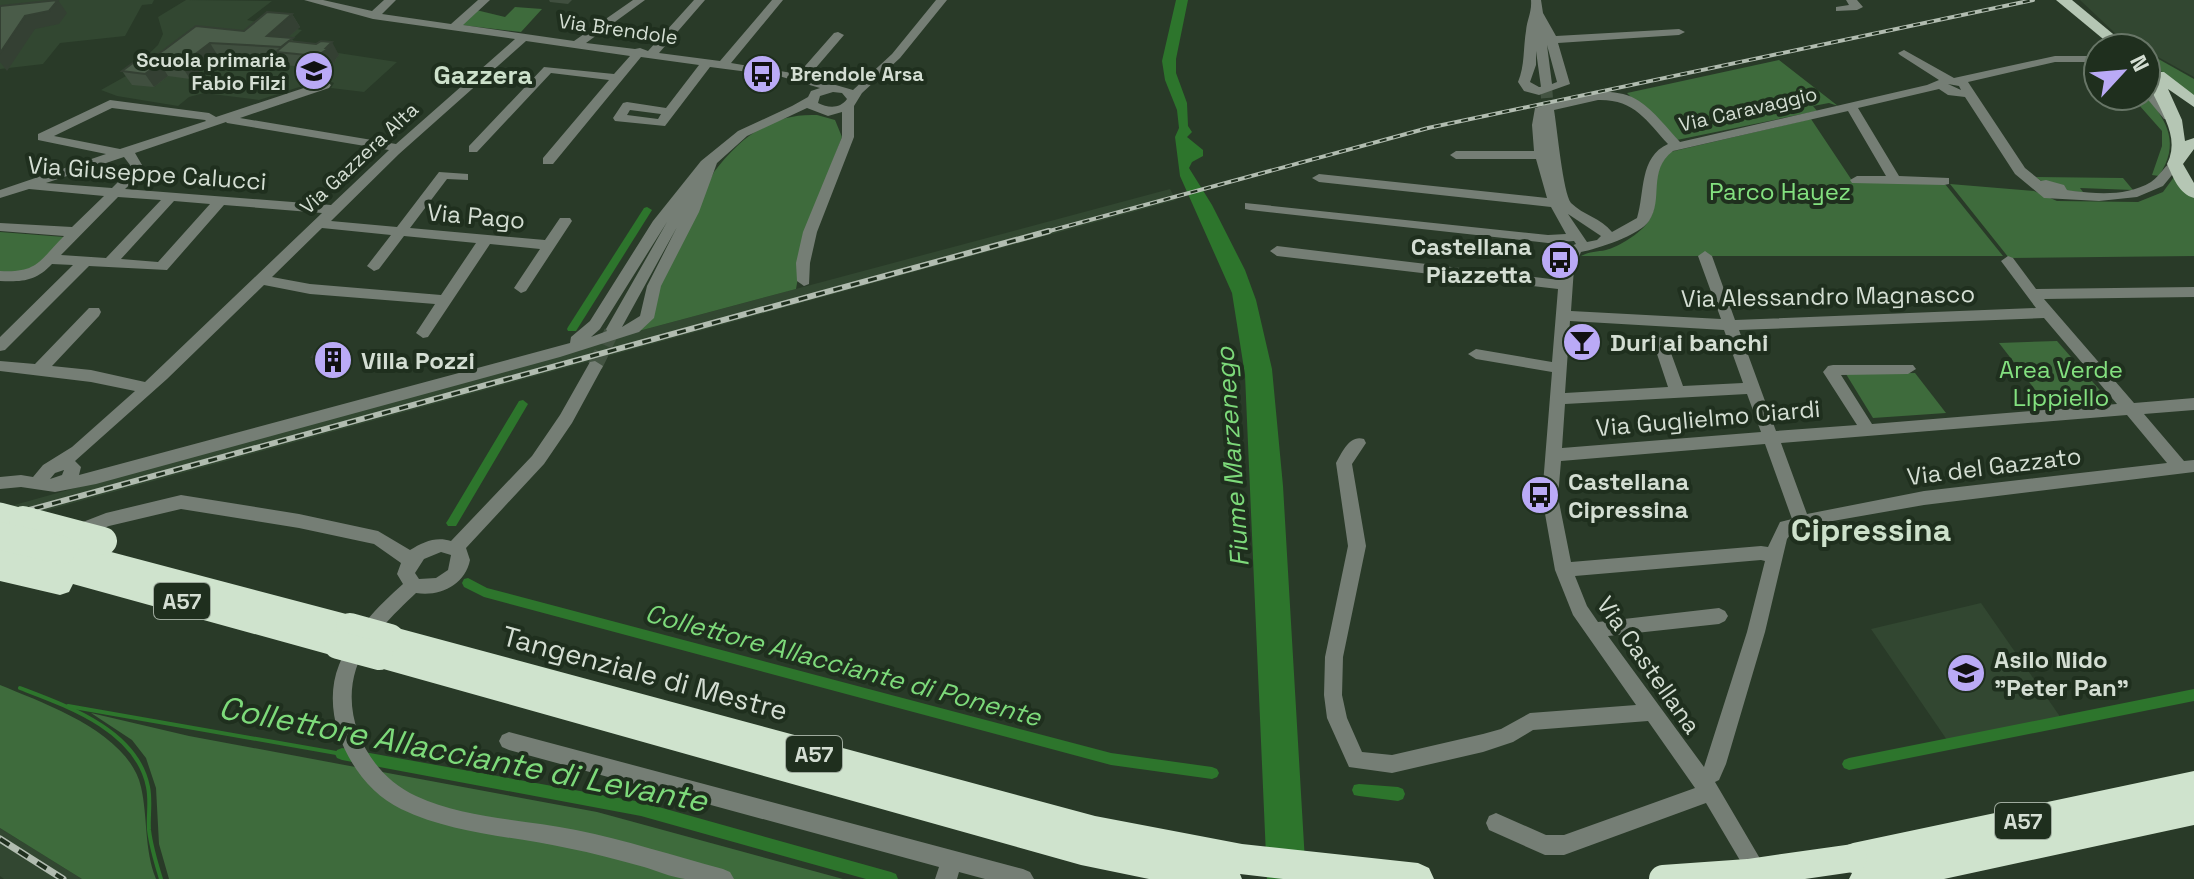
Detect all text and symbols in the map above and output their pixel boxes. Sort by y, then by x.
street label: Via Brendole [557,8,679,50]
north arrow [2082,32,2162,112]
place label: Scuola primaria Fabio Filzi [136,47,286,96]
school or university icon: Scuola primaria Fabio Filzi [293,50,335,92]
text: N [2124,50,2156,76]
bus stop icon: Brendole Arsa [741,53,783,95]
district label: Gazzera [434,58,532,92]
place label: Brendole Arsa [790,61,924,87]
street label: Via Caravaggio [1676,80,1820,138]
street label: Via Gazzera Alta [294,96,424,220]
street label: Via Giuseppe Calucci [26,149,268,197]
park label: Parco Hayez [1709,176,1851,207]
street label: Via Pago [426,196,526,236]
place label: Castellana Piazzetta [1411,231,1532,290]
bus stop icon: Castellana Piazzetta [1539,239,1581,281]
street label: Via Alessandro Magnasco [1681,278,1975,314]
bar icon: Duri ai banchi [1561,321,1603,363]
place label: Duri ai banchi [1610,327,1768,358]
building icon: Villa Pozzi [312,339,354,381]
place label: Villa Pozzi [361,345,475,376]
water label: Fiume Marzenego [1207,345,1257,568]
park label: Area Verde Lippiello [1999,354,2123,413]
street label: Via Guglielmo Ciardi [1594,393,1822,443]
street label: Via del Gazzato [1905,440,2083,492]
place label: Castellana Cipressina [1568,466,1689,525]
bus stop icon: Castellana Cipressina [1519,474,1561,516]
district label: Cipressina [1791,510,1951,550]
road number: A57 [154,583,210,619]
street label: Via Castellana [1590,590,1708,740]
water label: Collettore Allacciante di Ponente [641,596,1046,735]
street label: Tangenziale di Mestre [498,618,792,728]
place label: Asilo Nido "Peter Pan" [1994,644,2129,703]
school or university icon: Asilo Nido "Peter Pan" [1945,652,1987,694]
water label: Collettore Allacciante di Levante [215,687,712,821]
road number: A57 [786,736,842,772]
road number: A57 [1995,803,2051,839]

